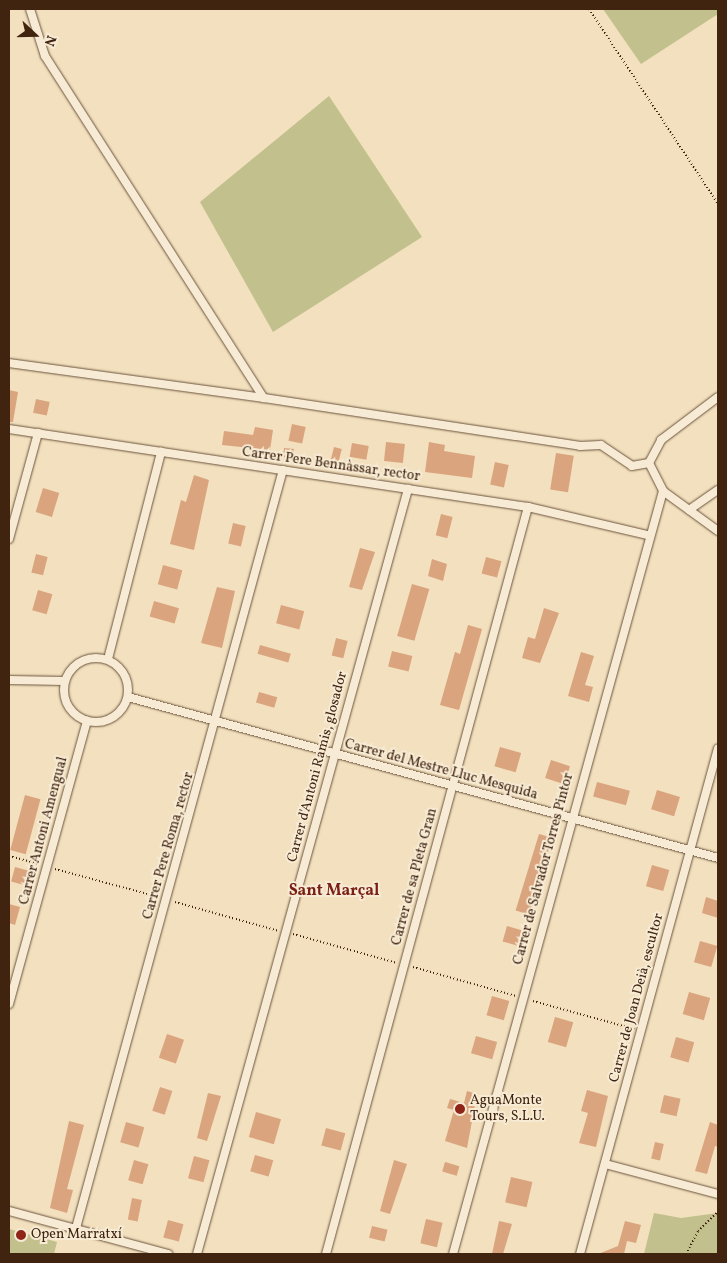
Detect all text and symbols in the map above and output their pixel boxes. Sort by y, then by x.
north arrow [10,10,60,60]
text: N [39,32,60,49]
street label: Carrer Pere Bennàssar, rector [241,444,421,486]
street label: Carrer d'Antoni Ramis, glosador [284,670,352,864]
street label: Carrer del Mestre Lluc Mesquida [343,736,539,804]
street label: Carrer Antoni Amengual [16,755,72,907]
street label: Carrer Pere Roma, rector [140,770,198,922]
street label: Carrer de Salvador Torres Pintor [510,771,578,967]
street label: Carrer de sa Pleta Gran [389,807,441,947]
district label: Sant Marçal [289,881,379,901]
street label: Carrer de Joan Deià, escultor [606,912,668,1084]
place label: AguaMonte Tours, S.L.U. [470,1093,545,1126]
marker: AguaMonte Tours, S.L.U. [454,1103,466,1115]
place label: Open Marratxí [31,1227,122,1243]
marker: Open Marratxí [15,1229,27,1241]

